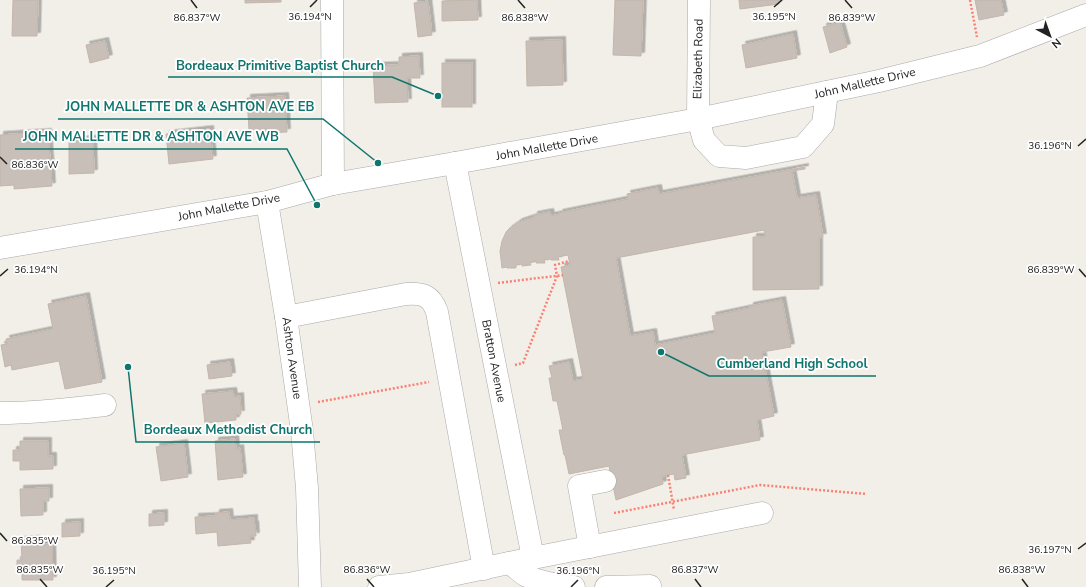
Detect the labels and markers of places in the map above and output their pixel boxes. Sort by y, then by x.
callout: Bordeaux Primitive Baptist Church [168,52,392,77]
callout: JOHN MALLETTE DR & ASHTON AVE EB [58,94,323,119]
callout: JOHN MALLETTE DR & ASHTON AVE WB [15,124,287,149]
callout: Cumberland High School [709,351,876,376]
callout: Bordeaux Methodist Church [136,417,320,442]

